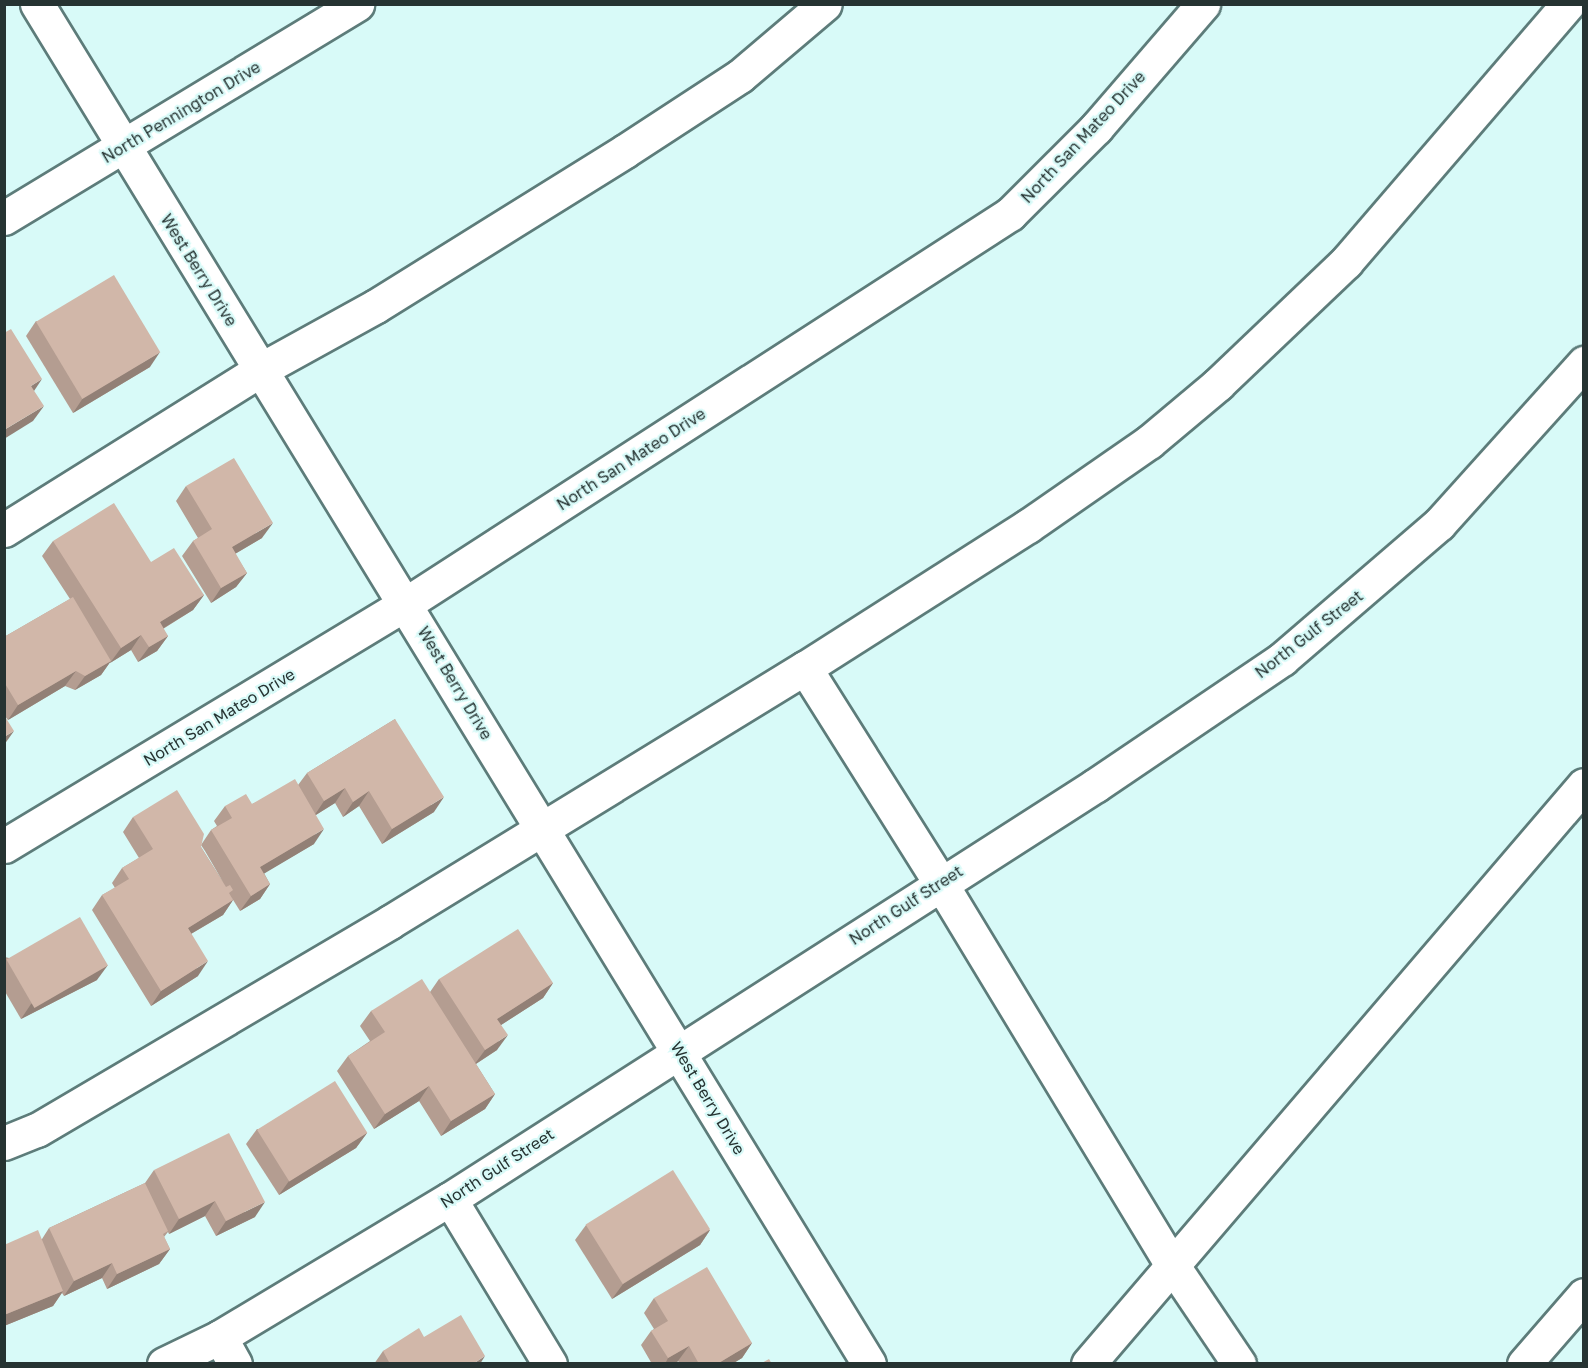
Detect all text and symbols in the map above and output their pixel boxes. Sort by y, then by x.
street label: North Pennington Drive [98,57,264,167]
street label: North San Mateo Drive [1017,67,1149,207]
street label: West Berry Drive [157,210,241,330]
street label: North San Mateo Drive [553,404,709,514]
street label: North Gulf Street [1251,586,1367,682]
street label: West Berry Drive [414,623,496,743]
street label: North San Mateo Drive [140,664,298,770]
street label: North Gulf Street [846,861,966,949]
street label: West Berry Drive [667,1038,749,1158]
street label: North Gulf Street [437,1124,557,1212]

